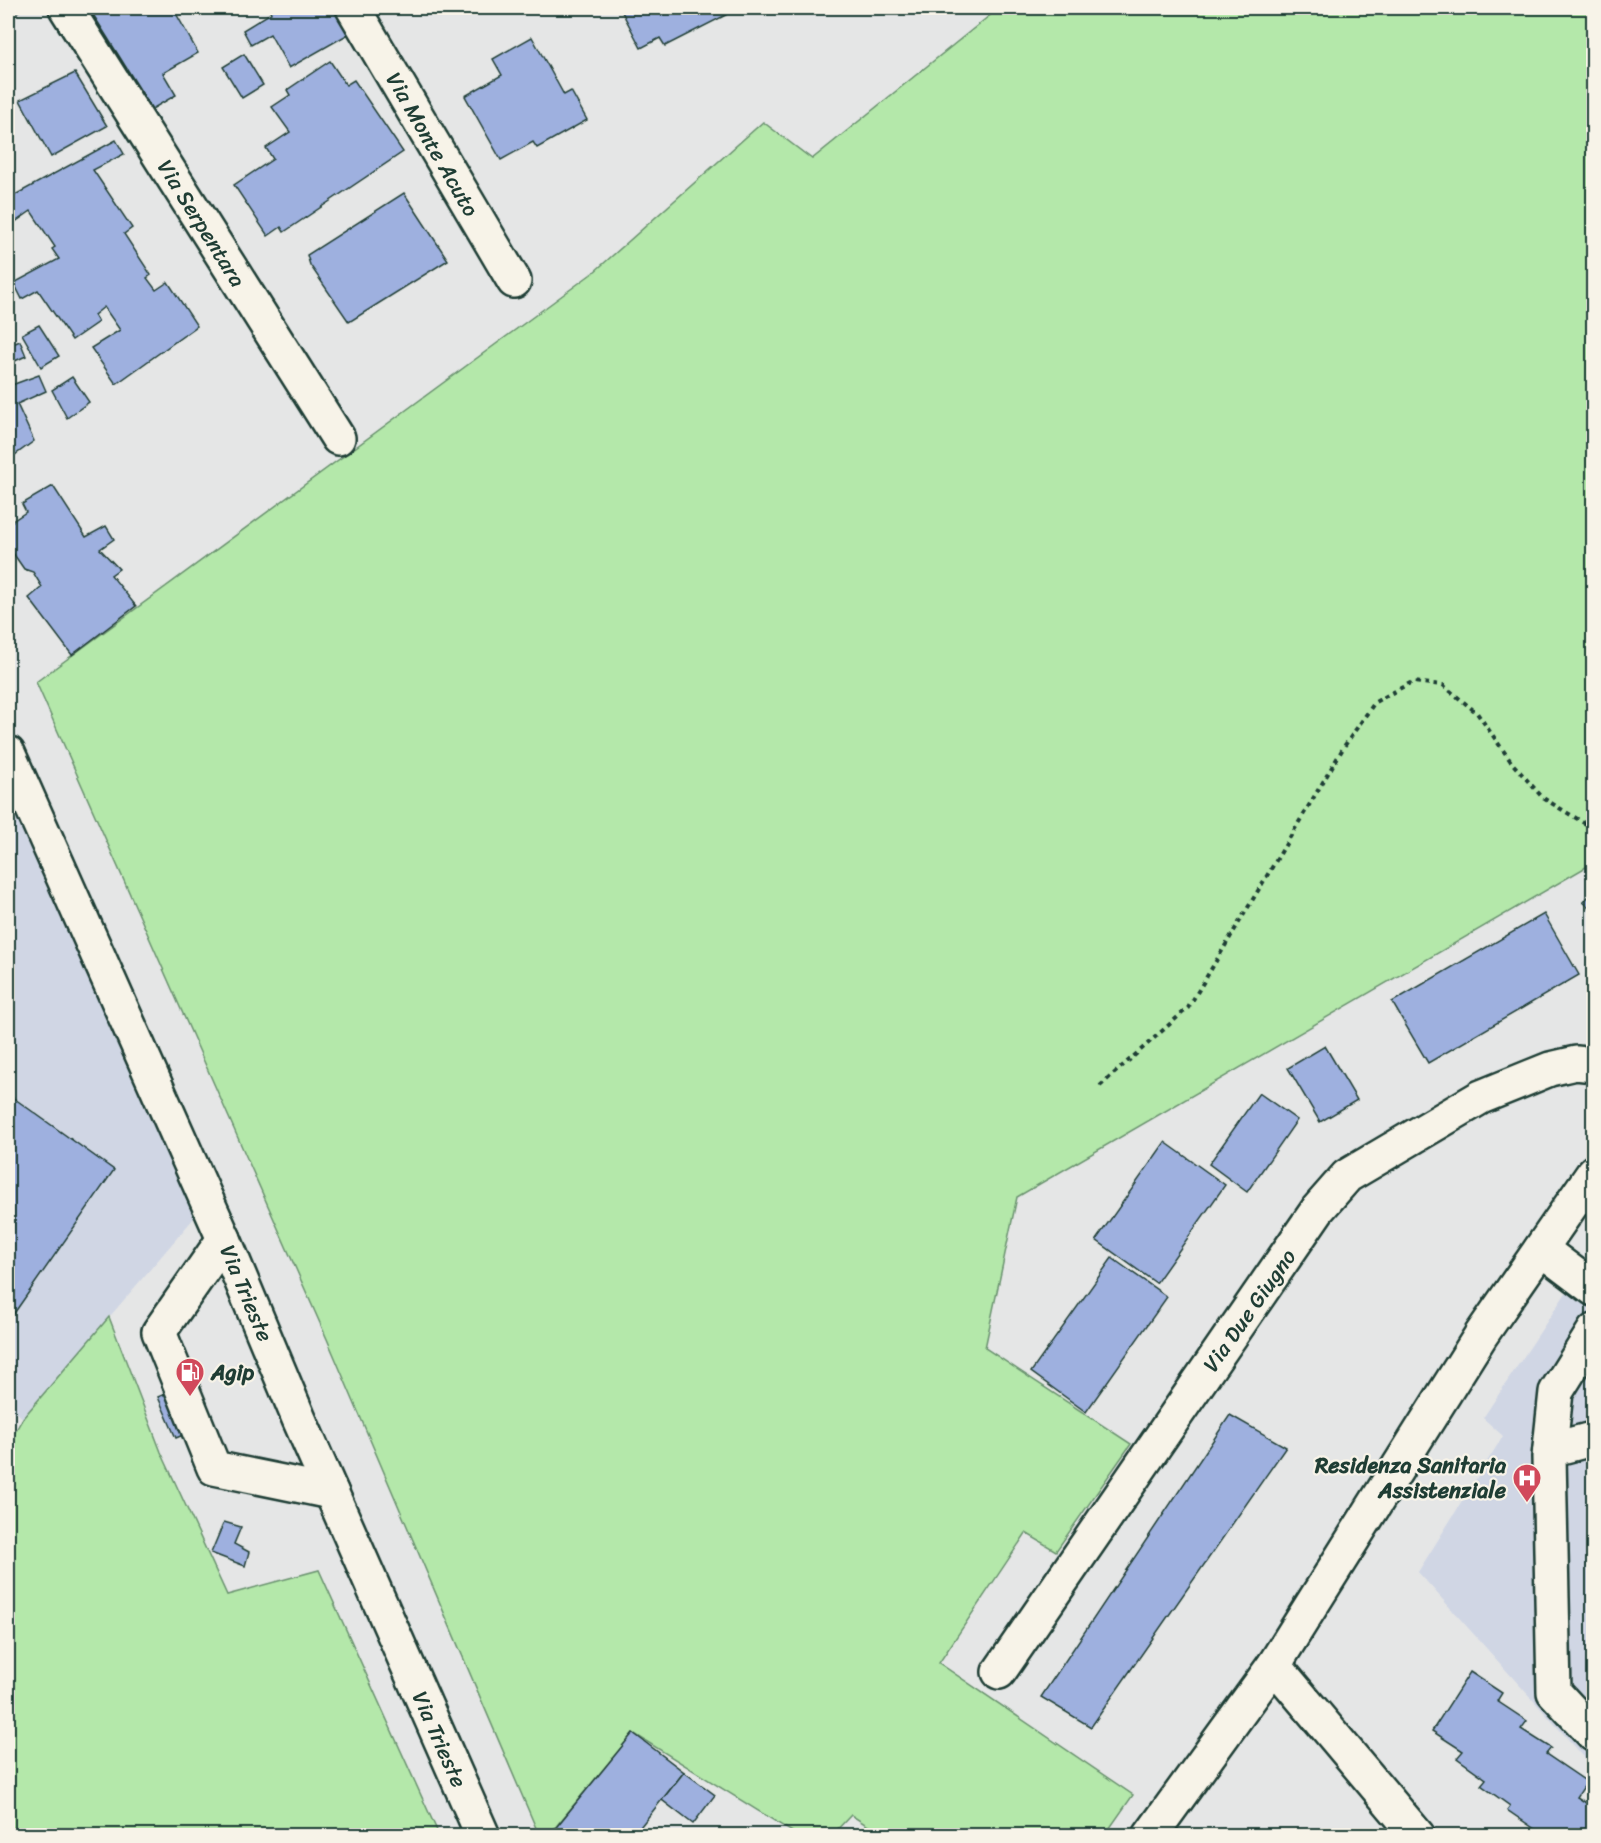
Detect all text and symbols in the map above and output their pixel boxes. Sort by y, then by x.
street label: Via Monte Acuto [375,64,490,224]
street label: Via Serpentara [147,151,257,295]
street label: Via Trieste [209,1238,284,1348]
street label: Via Due Giugno [1192,1240,1307,1380]
place label: Agip [210,1353,255,1392]
fuel station icon: Agip [174,1356,206,1398]
place label: Residenza Sanitaria Assistenziale [1314,1446,1507,1510]
hospital icon: Residenza Sanitaria Assistenziale [1511,1462,1543,1504]
street label: Via Trieste [401,1685,478,1794]

